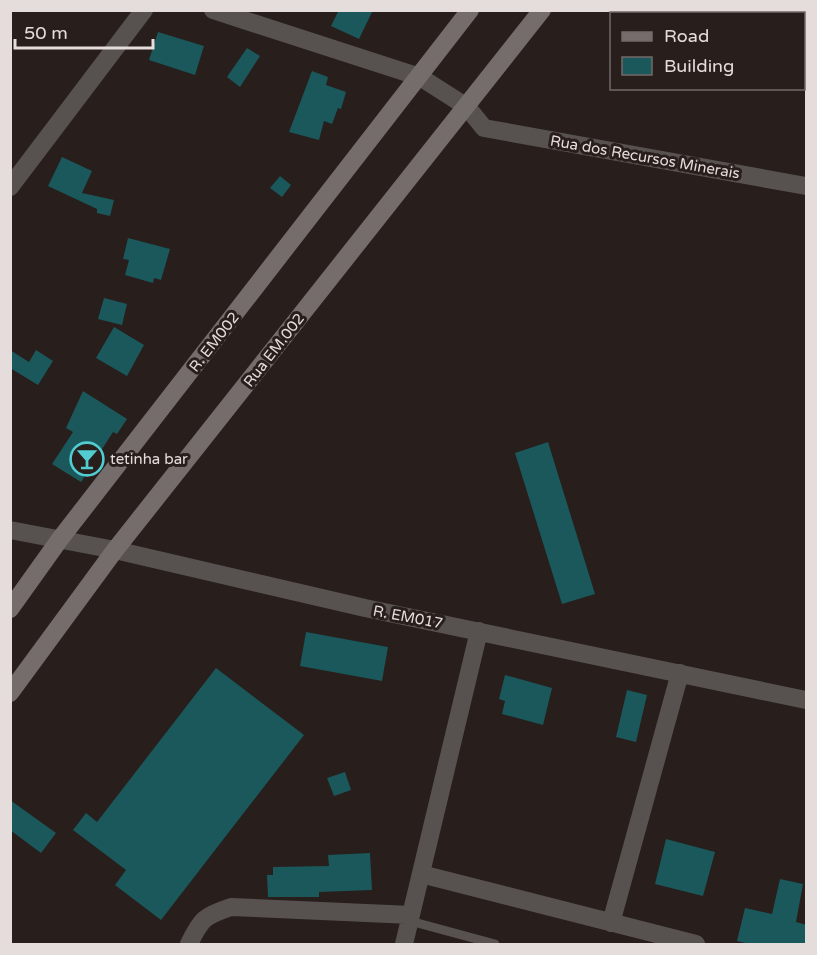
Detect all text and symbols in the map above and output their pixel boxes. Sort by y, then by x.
scale bar [15,12,153,50]
legend [610,12,805,90]
text: 50 m [24,22,68,44]
text: Road [664,25,709,47]
text: Building [664,55,734,77]
street label: Rua dos Recursos Minerais [549,131,741,183]
street label: R. EM002 [185,309,243,375]
street label: Rua EM.002 [240,310,308,390]
bar icon: tetinha bar [69,441,105,477]
place label: tetinha bar [110,450,188,468]
street label: R. EM017 [372,601,444,633]

